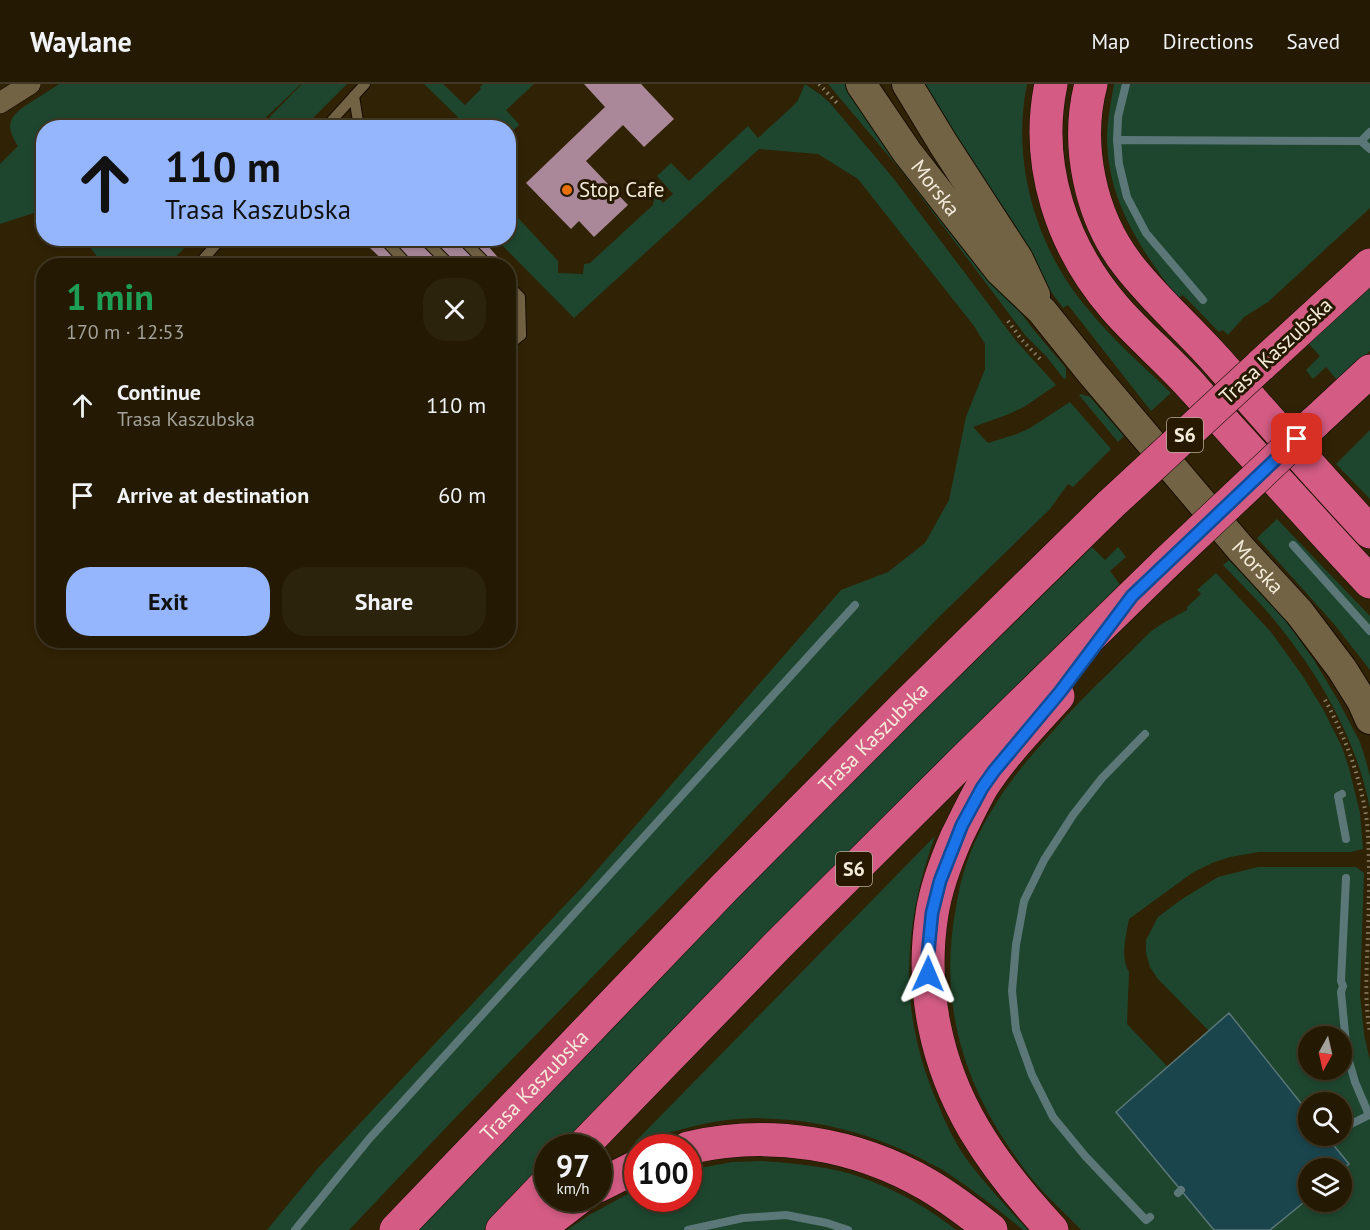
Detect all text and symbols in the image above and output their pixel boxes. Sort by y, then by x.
text: Waylane [30,23,132,60]
text: Map [1091,28,1130,55]
text: Directions [1163,28,1254,55]
text: Saved [1287,28,1340,55]
text: 110 m [165,139,281,194]
icon: ahead [66,144,144,222]
street label: Morska [905,154,966,222]
place label: Stop Cafe [579,176,664,203]
marker: Stop Cafe [560,183,574,197]
text: Trasa Kaszubska [165,192,351,226]
text: 1 min [66,273,154,320]
button: close [423,278,486,341]
street label: Trasa Kaszubska [1214,291,1338,410]
text: 170 m · 12:53 [66,319,184,345]
text: Continue [117,378,201,406]
icon: ahead [66,389,99,422]
text: 110 m [426,391,486,419]
text: Trasa Kaszubska [117,406,255,432]
pin [1271,413,1322,464]
road number: S6 [1167,418,1203,452]
icon: arrive [1280,422,1313,455]
icon: arrive [66,479,99,512]
text: Arrive at destination [117,481,309,509]
text: 60 m [438,481,486,509]
street label: Morska [1226,534,1290,600]
button: Exit [66,567,270,636]
button: Share [282,567,486,636]
street label: Trasa Kaszubska [813,676,934,798]
road number: S6 [836,852,872,886]
position arrow [896,942,960,1006]
street label: Trasa Kaszubska [474,1024,594,1147]
north arrow [1298,1026,1352,1080]
map controls [1298,1026,1352,1212]
button: search [1298,1092,1352,1146]
speed limit sign: 100 [624,1134,702,1212]
text: 97 [556,1146,590,1185]
button: layers [1298,1158,1352,1212]
text: km/h [557,1179,589,1198]

